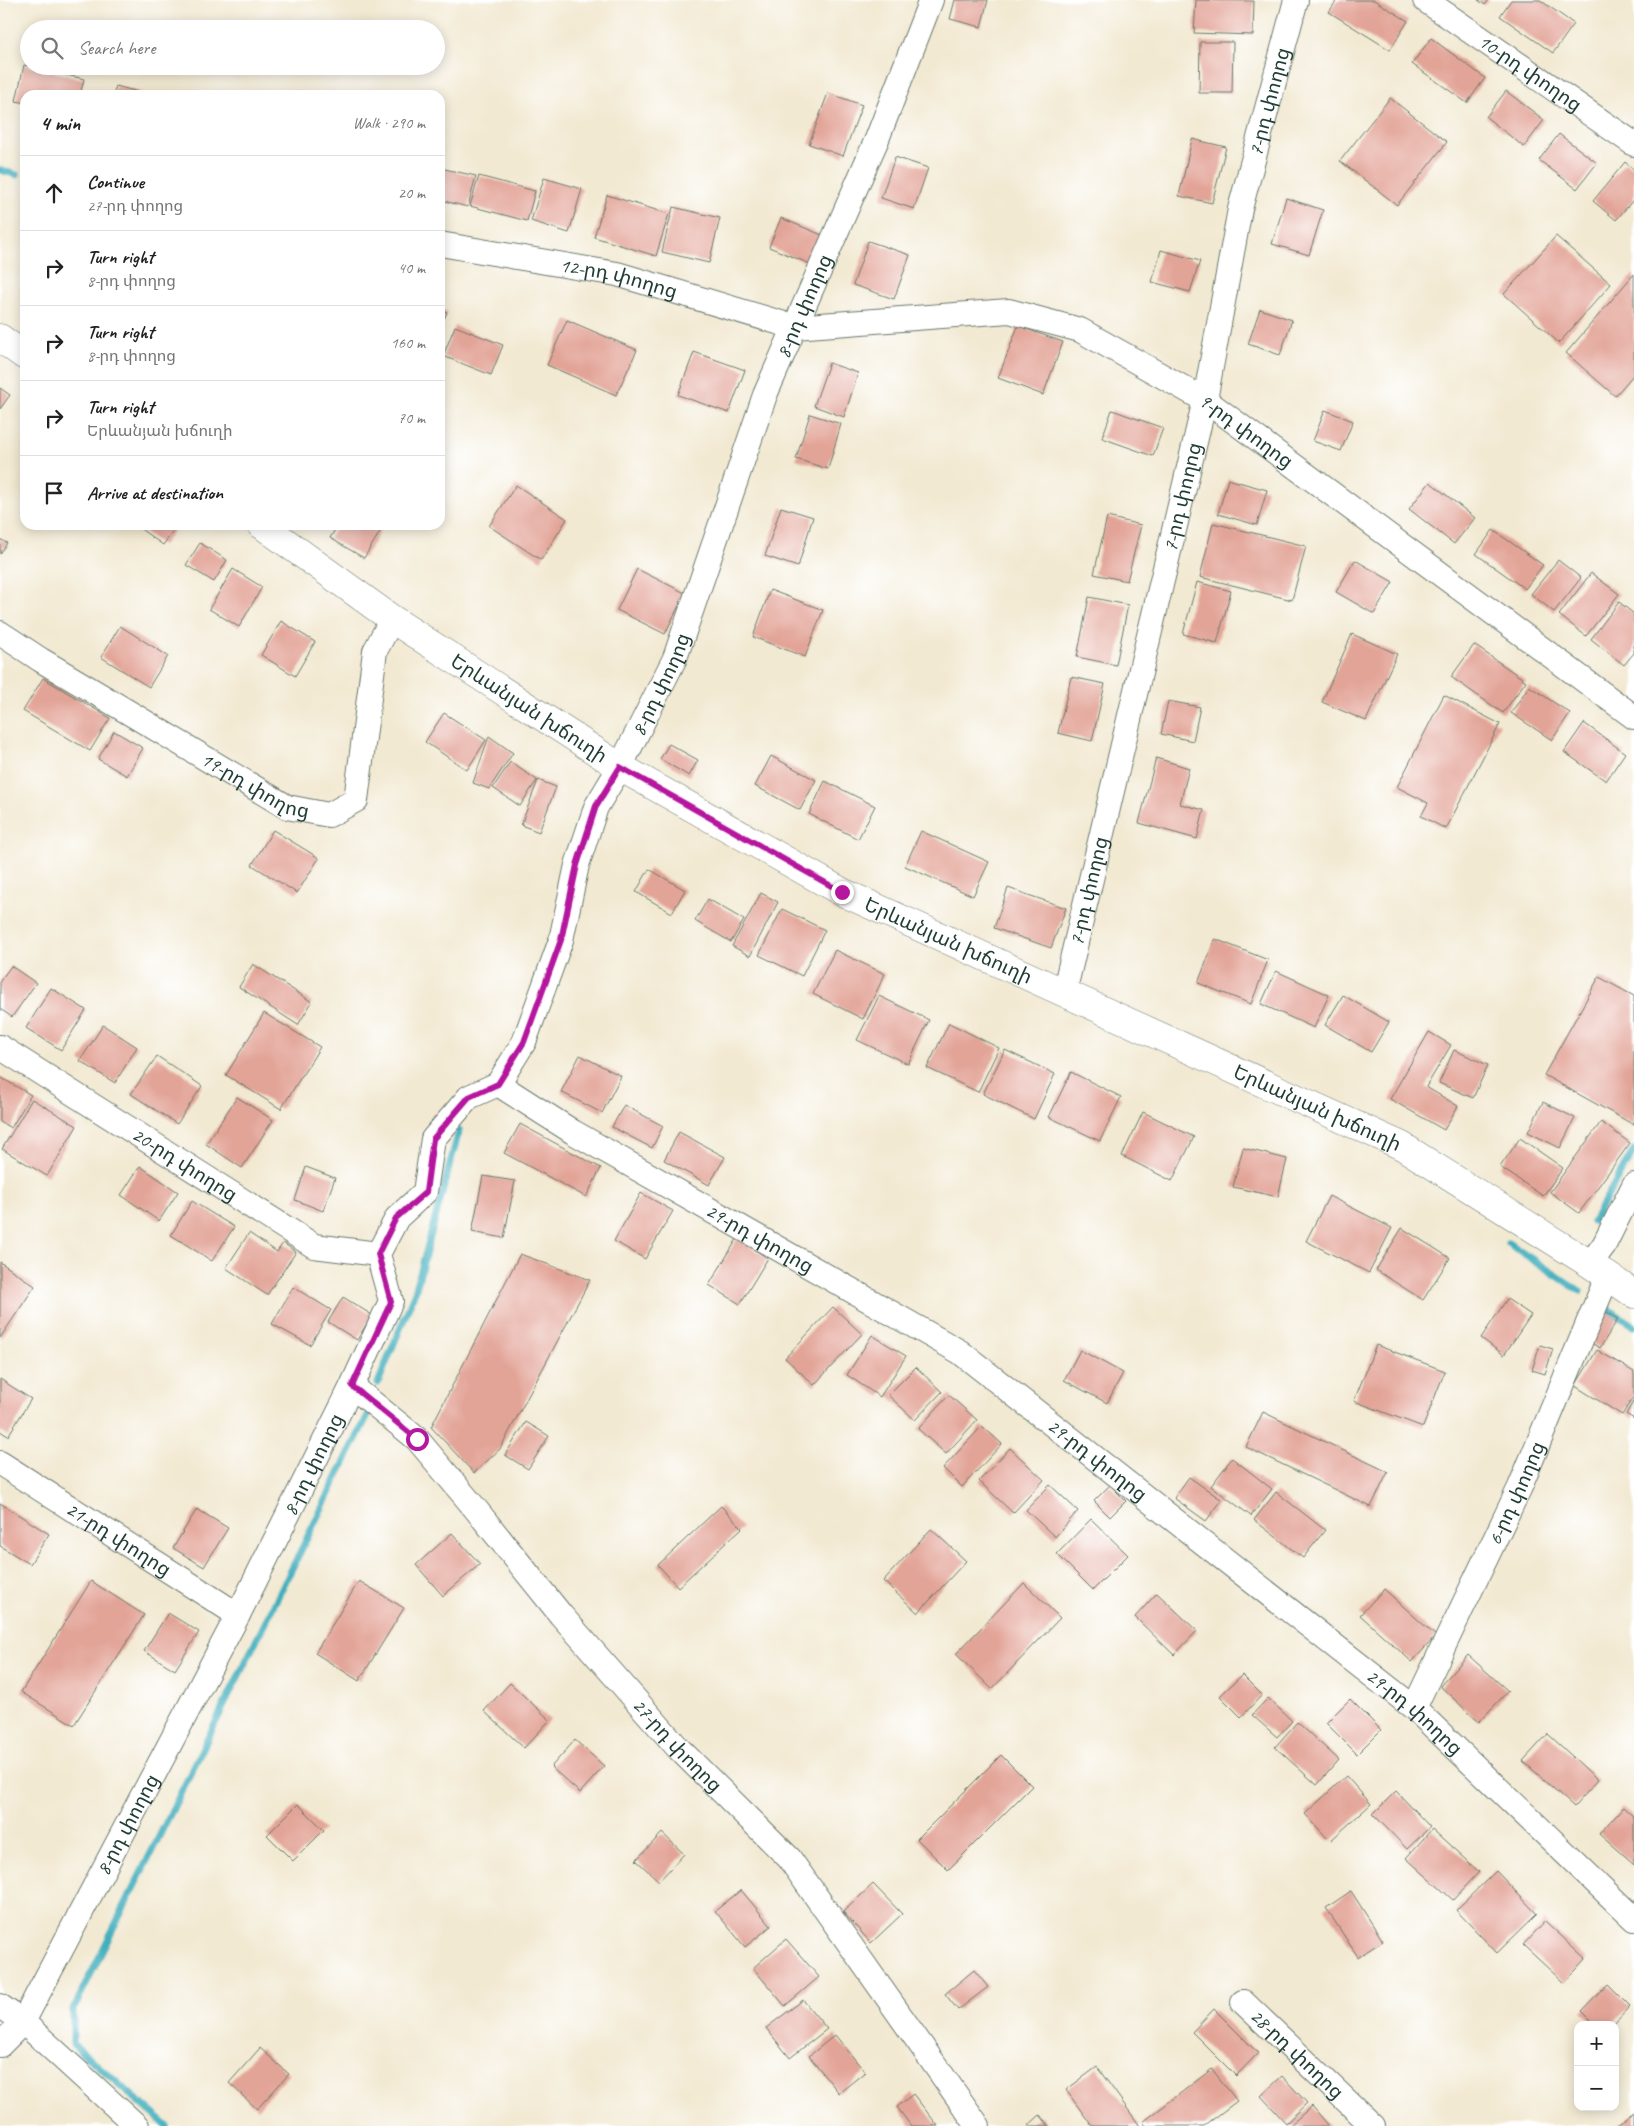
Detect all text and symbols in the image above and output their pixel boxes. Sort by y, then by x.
search box [20,20,445,75]
street label: 10-րդ փողոց [1474,28,1587,117]
icon: search [38,34,66,62]
text: Search here [78,36,155,60]
street label: 7-րդ փողոց [1242,45,1295,158]
text: 4 min [40,110,80,136]
text: Walk · 290 m [353,113,425,133]
text: Continue [87,170,144,194]
icon: ahead [40,179,68,207]
text: 20 m [398,183,425,203]
text: 27-րդ փողոց [87,196,183,216]
text: Turn right [87,245,154,269]
street label: 8-րդ փողոց [770,250,838,362]
street label: 12-րդ փողոց [558,252,681,304]
icon: right [40,254,68,282]
text: 40 m [398,258,425,278]
text: 8-րդ փողոց [87,271,176,291]
text: Turn right [87,320,154,344]
icon: right [40,329,68,357]
text: 160 m [391,333,425,353]
text: 8-րդ փողոց [87,346,176,366]
street label: 9-րդ փողոց [1194,387,1298,474]
text: Turn right [87,395,154,419]
icon: right [40,404,68,432]
text: 70 m [398,408,425,428]
text: Երևանյան խճուղի [87,421,232,441]
street label: 7-րդ փողոց [1157,440,1207,554]
icon: arrive [40,479,68,507]
text: Arrive at destination [87,481,223,505]
street label: 8-րդ փողոց [625,630,695,740]
street label: Երևանյան խճուղի [446,648,612,768]
street label: 19-րդ փողոց [197,746,311,823]
street label: 7-րդ փողոց [1063,834,1113,948]
route end [831,881,854,904]
street label: Երևանյան խճուղի [861,891,1037,989]
street label: Երևանյան խճուղի [1229,1059,1405,1157]
street label: 20-րդ փողոց [128,1122,242,1207]
street label: 29-րդ փողոց [701,1198,818,1279]
street label: 8-րդ փողոց [277,1409,349,1520]
street label: 29-րդ փողոց [1043,1413,1153,1507]
route start [406,1428,429,1451]
street label: 6-րդ փողոց [1482,1437,1550,1549]
street label: 21-րդ փողոց [61,1496,176,1582]
street label: 29-րդ փողոց [1361,1663,1468,1761]
street label: 27-րդ փողոց [627,1693,728,1797]
street label: 8-րդ փողոց [90,1769,164,1879]
street label: 28-րդ փողոց [1245,2003,1349,2104]
map controls [1574,2021,1619,2111]
button: + [1574,2021,1619,2066]
button: − [1574,2066,1619,2111]

